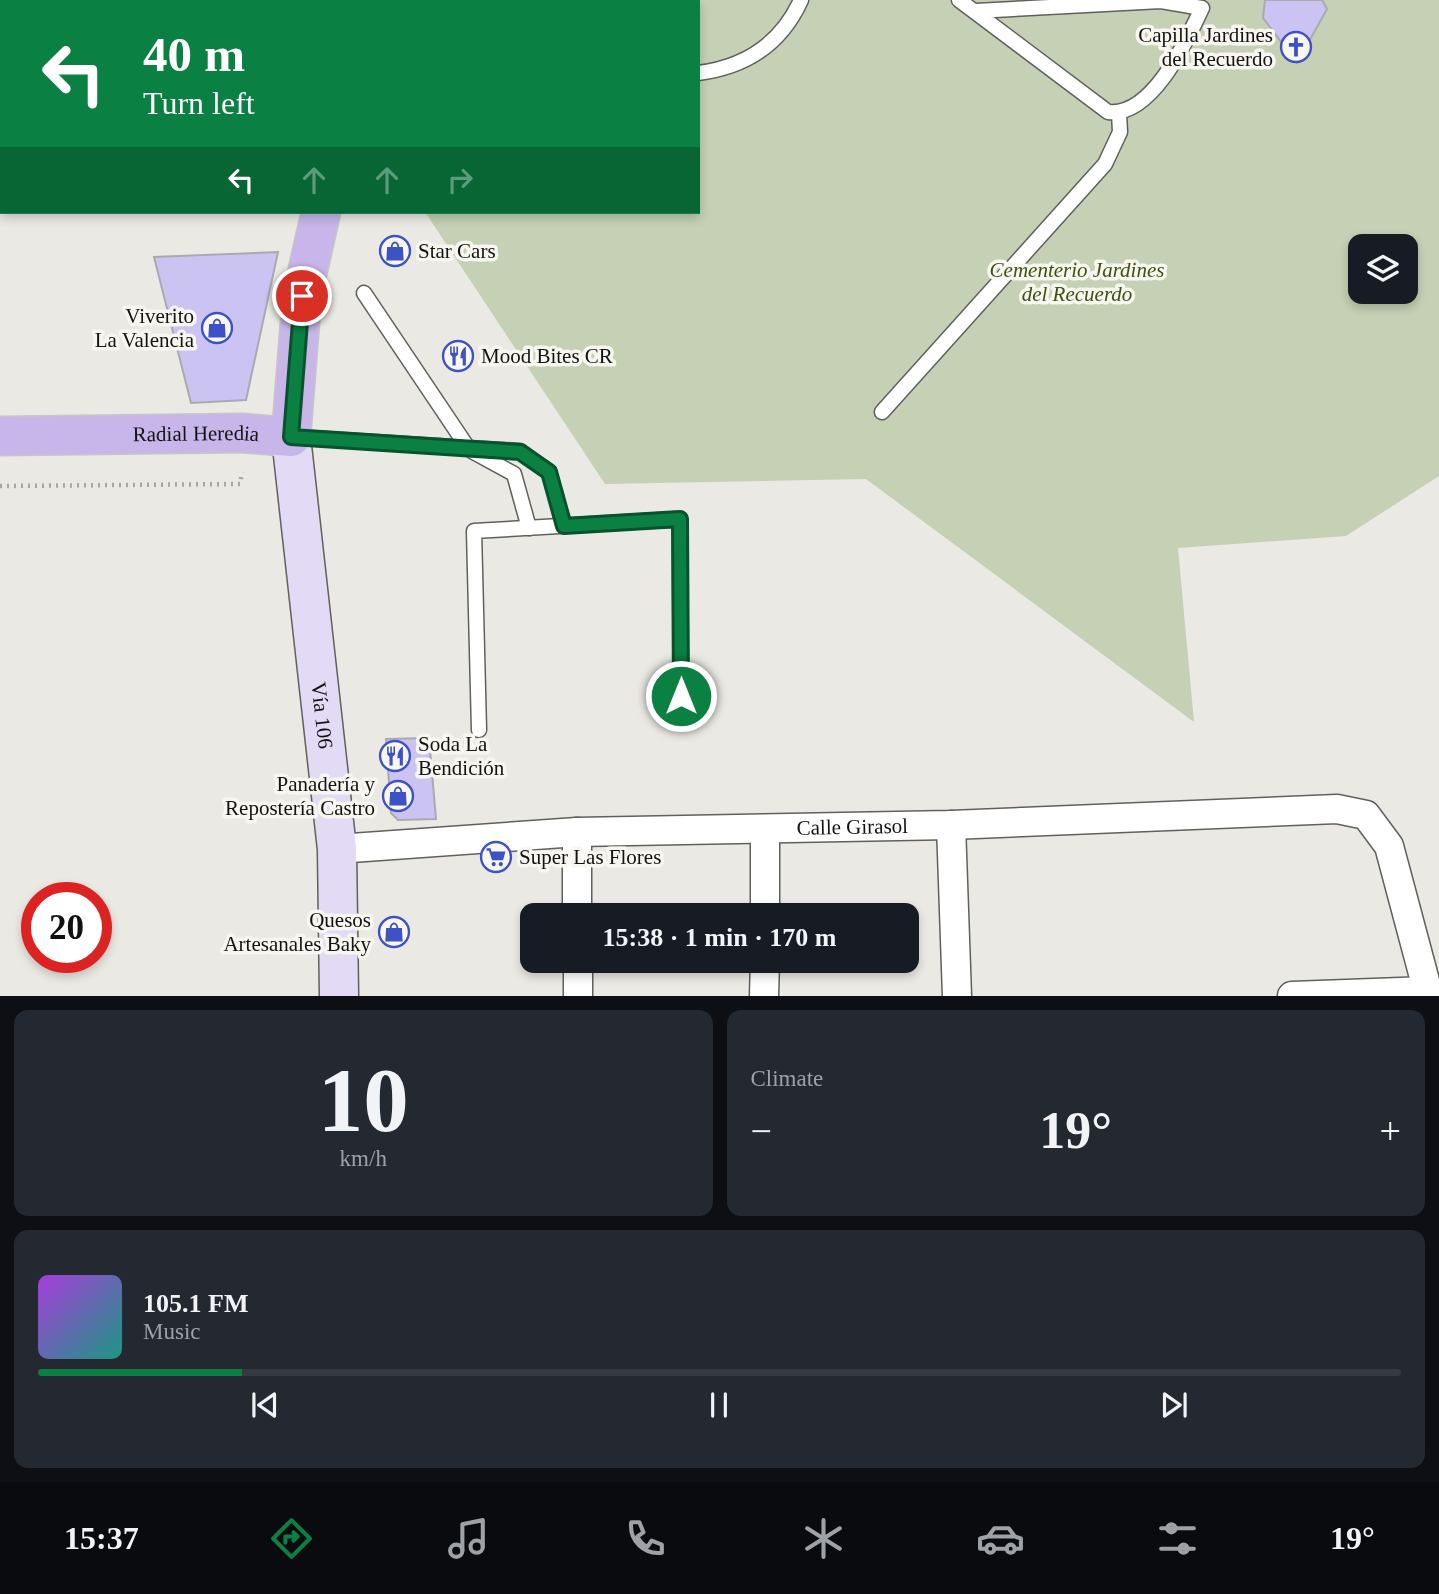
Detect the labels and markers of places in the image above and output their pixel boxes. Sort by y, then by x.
place label: Capilla Jardines del Recuerdo [1138,23,1273,71]
church icon: Capilla Jardines del Recuerdo [1279,30,1313,64]
shop icon: Star Cars [378,234,412,268]
place label: Star Cars [418,239,496,263]
pin [272,266,332,326]
place label: Viverito La Valencia [95,304,195,352]
shop icon: Viverito La Valencia [200,311,234,345]
restaurant icon: Mood Bites CR [441,339,475,373]
place label: Mood Bites CR [481,344,613,368]
place label: Soda La Bendición [418,732,505,780]
restaurant icon: Soda La Bendición [378,739,412,773]
place label: Panadería y Repostería Castro [225,772,375,820]
shop icon: Panadería y Repostería Castro [381,779,415,813]
supermarket icon: Super Las Flores [479,840,513,874]
place label: Super Las Flores [519,845,661,869]
place label: Quesos Artesanales Baky [223,908,371,956]
shop icon: Quesos Artesanales Baky [377,915,411,949]

